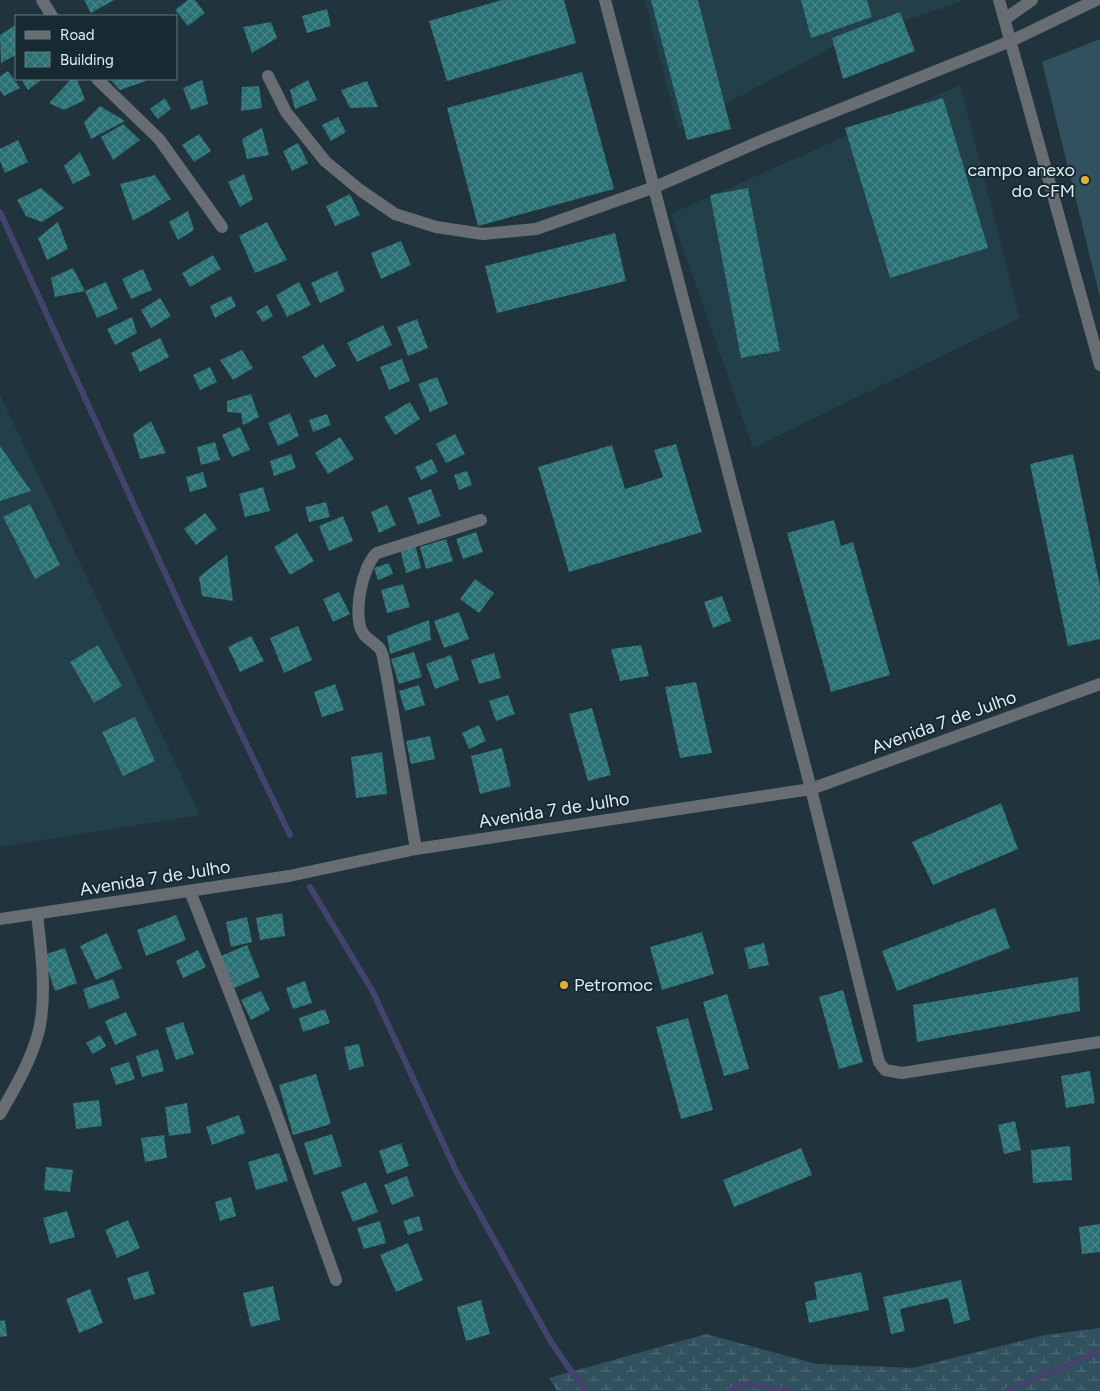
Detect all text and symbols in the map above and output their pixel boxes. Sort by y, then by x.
legend [15,15,178,80]
text: Road [60,26,95,44]
text: Building [60,51,114,69]
place label: campo anexo do CFM [967,159,1075,202]
marker: campo anexo do CFM [1079,174,1091,186]
street label: Avenida 7 de Julho [869,686,1019,758]
street label: Avenida 7 de Julho [477,787,631,833]
street label: Avenida 7 de Julho [78,855,232,901]
place label: Petromoc [574,974,653,996]
marker: Petromoc [558,979,570,991]

